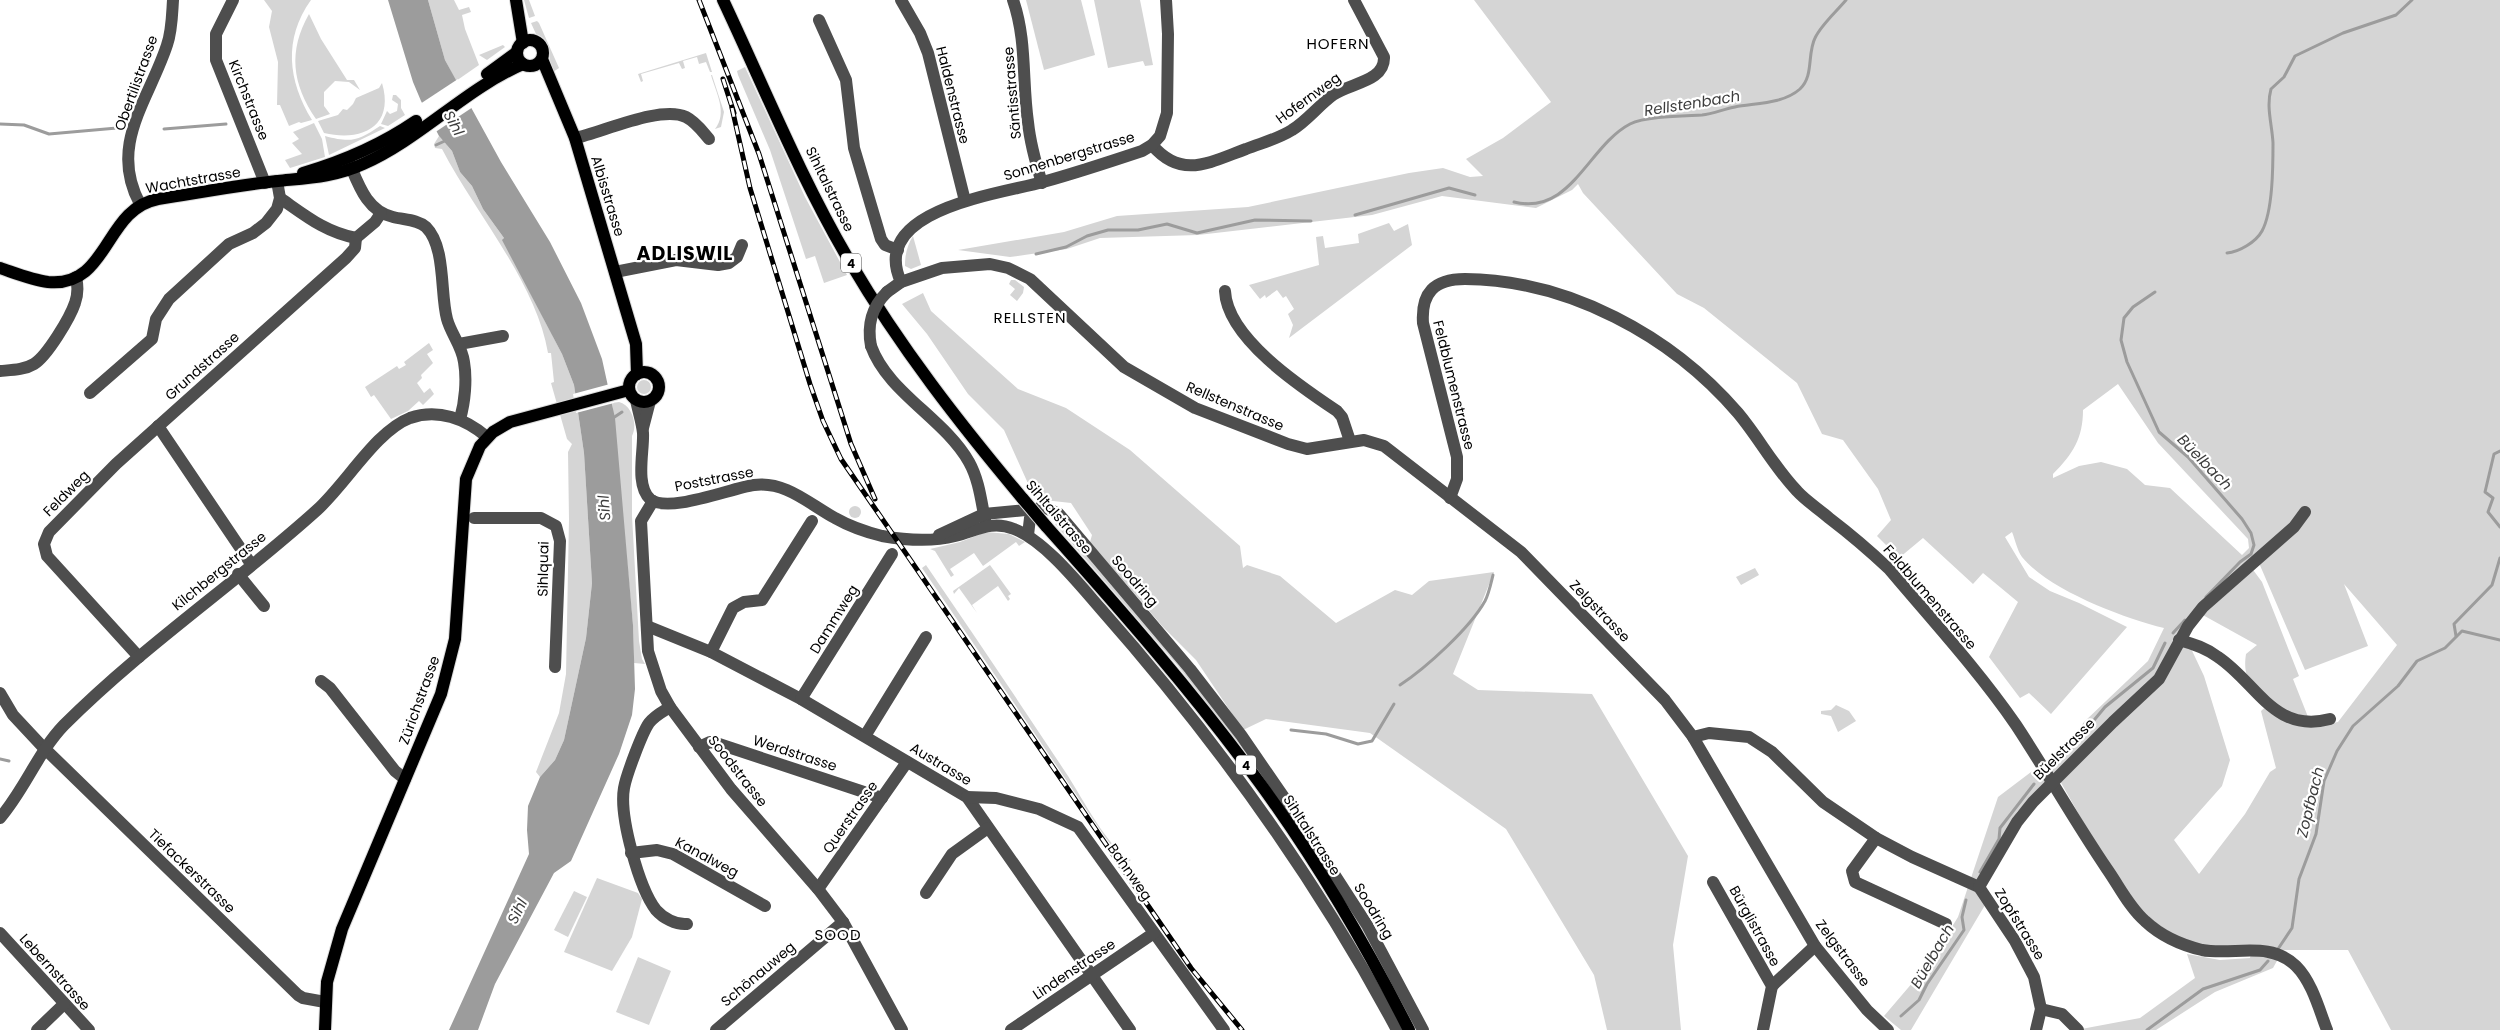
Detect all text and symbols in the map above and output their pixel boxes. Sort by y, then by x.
street label: Obertilistrasse [109,32,163,133]
district label: HOFERN [1306,33,1370,54]
street label: Haldenstrasse [931,44,975,146]
street label: Säntisstrasse [998,46,1026,140]
street label: Kirchstrasse [224,57,274,143]
street label: Hofernweg [1271,68,1345,128]
water label: Rellstenbach [1642,85,1742,121]
water label: Sihl [439,107,469,140]
street label: Sonnenbergstrasse [1001,126,1137,185]
street label: Sihltalstrasse [801,143,859,235]
street label: Albisstrasse [586,153,630,239]
street label: Wachtstrasse [144,162,242,198]
district label: ADLISWIL [637,240,733,267]
road number: 4 [841,254,861,272]
district label: RELLSTEN [994,307,1066,328]
street label: Feldblumenstrasse [1428,318,1480,452]
street label: Grundstrasse [160,327,244,405]
street label: Rellstenstrasse [1183,376,1287,436]
water label: Büelbach [2173,429,2237,495]
street label: Poststrasse [673,462,755,496]
street label: Feldweg [38,465,94,521]
street label: Sihltalstrasse [1021,476,1097,559]
water label: Sihl [592,494,616,522]
street label: Kilchbergstrasse [168,527,271,615]
street label: Feldblumenstrasse [1879,540,1981,654]
street label: Sihlquai [533,541,553,597]
street label: Soodring [1107,551,1163,611]
street label: Zelgstrasse [1565,575,1635,647]
street label: Dammweg [805,581,863,657]
street label: Zürichstrasse [394,653,444,747]
street label: Büelstrasse [2029,713,2100,784]
street label: Werdstrasse [750,730,840,776]
street label: Soodstrasse [704,731,773,811]
street label: Austrasse [906,738,976,790]
road number: 4 [1236,756,1256,774]
water label: Zopfbach [2291,765,2329,840]
street label: Querstrasse [818,776,883,857]
street label: Sihltalstrasse [1278,791,1346,879]
street label: Tiefackerstrasse [144,824,240,918]
street label: Kanalweg [672,832,742,882]
street label: Bahnweg [1103,839,1157,905]
street label: Soodring [1349,879,1399,943]
street label: Bürglistrasse [1725,882,1786,970]
street label: Zopfstrasse [1990,884,2050,964]
water label: Sihl [502,895,532,927]
street label: Zelgstrasse [1811,915,1875,991]
water label: Büelbach [1905,920,1959,992]
district label: SOOD [815,924,862,945]
street label: Lebernstrasse [15,929,95,1015]
street label: Lindenstrasse [1029,934,1120,1004]
street label: Schönauweg [716,937,800,1011]

